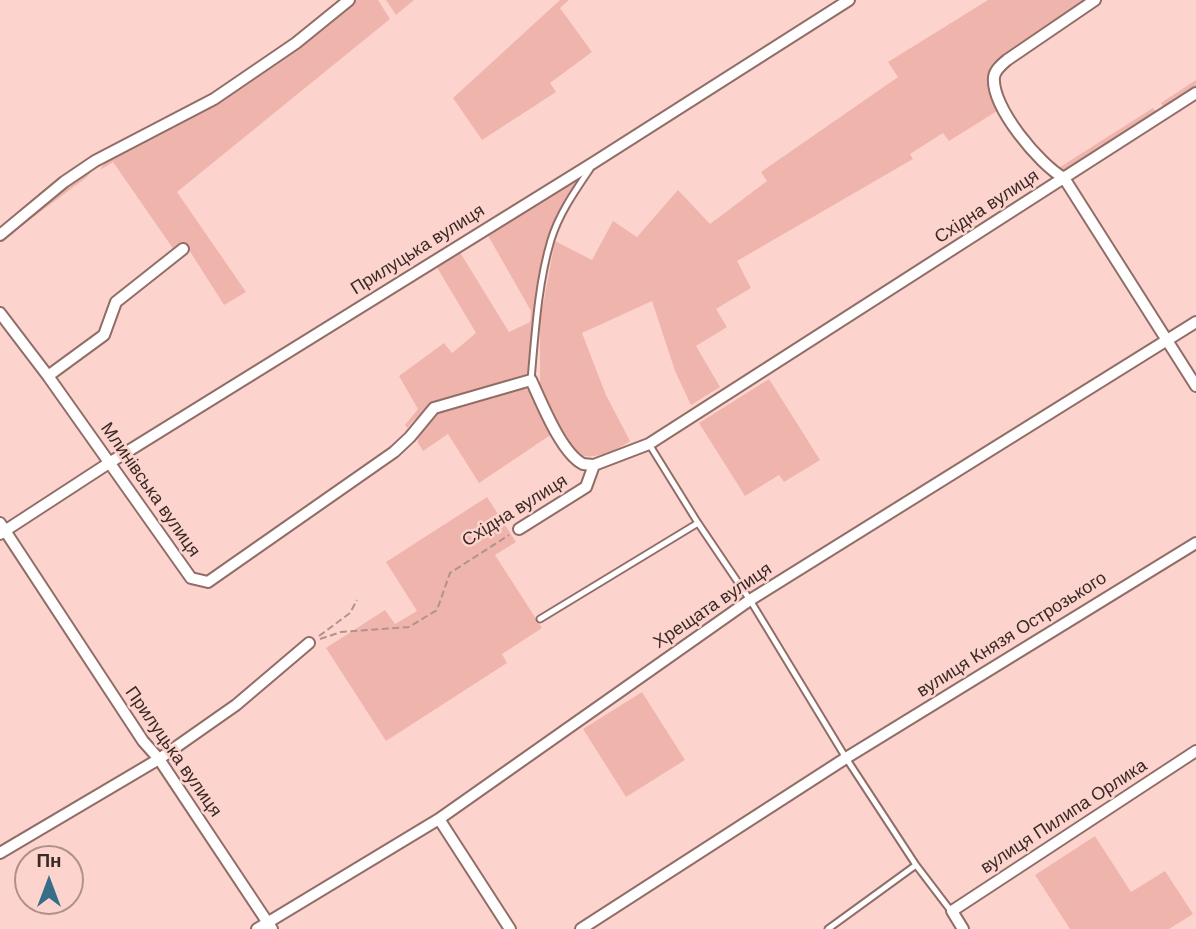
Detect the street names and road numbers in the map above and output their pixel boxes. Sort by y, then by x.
street label: Східна вулиця [931,165,1043,249]
street label: Прилуцька вулиця [347,200,489,300]
street label: Млинівська вулиця [96,419,204,561]
street label: Східна вулиця [458,470,572,552]
street label: Хрещата вулиця [650,558,776,654]
street label: вулиця Князя Острозького [913,568,1111,702]
street label: Прилуцька вулиця [120,683,226,821]
street label: вулиця Пилипа Орлика [977,755,1151,879]

